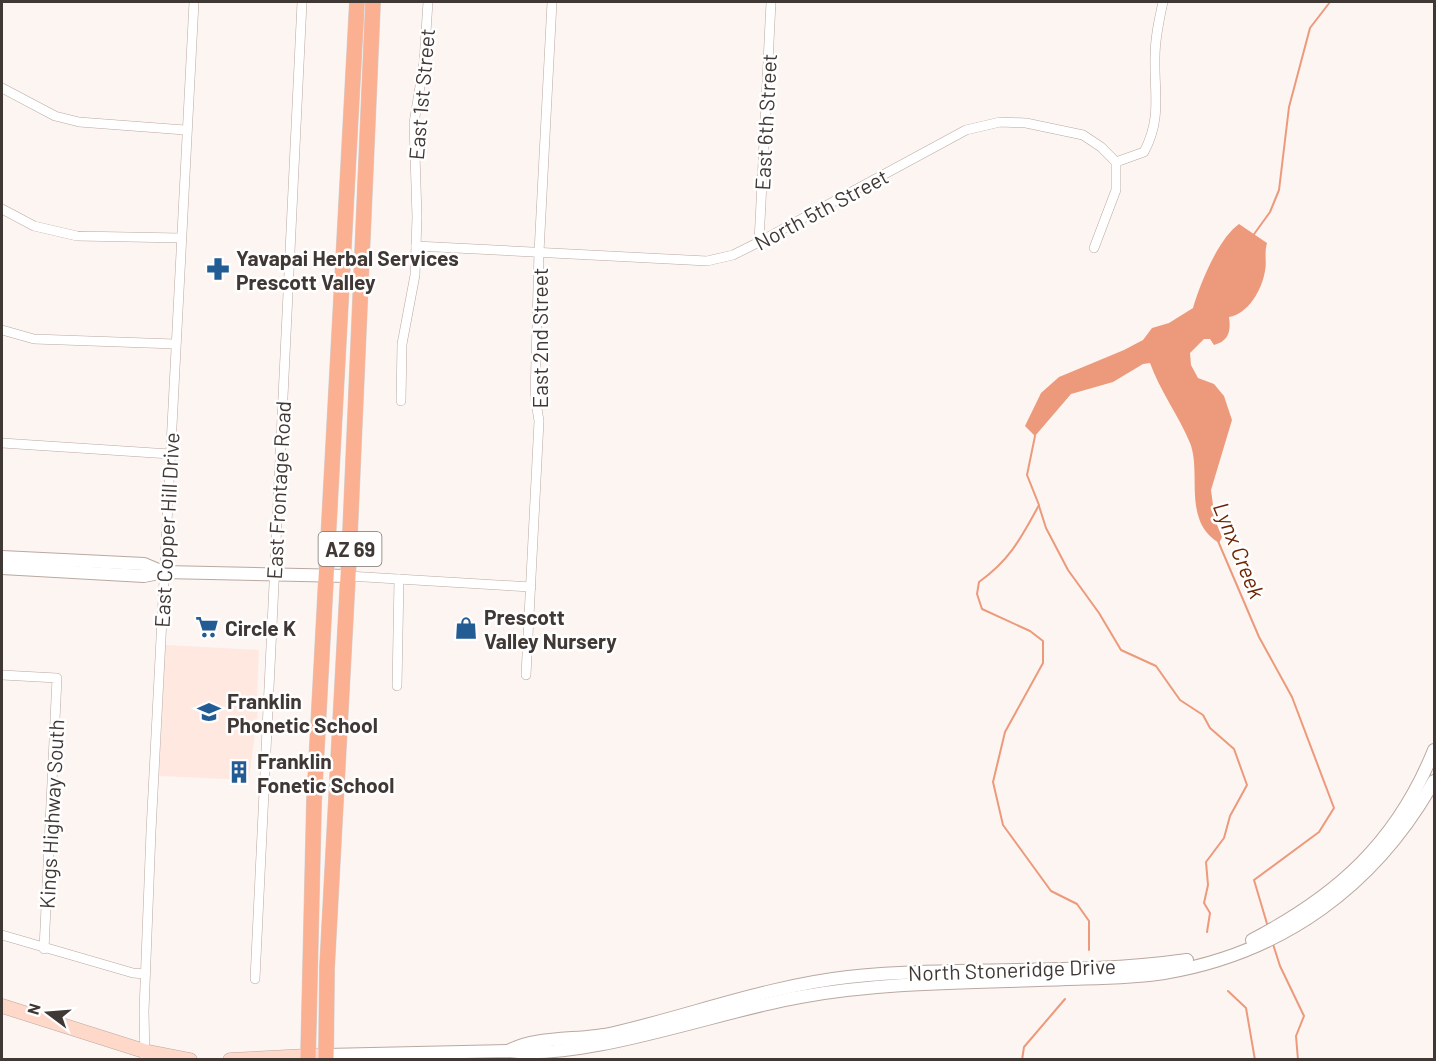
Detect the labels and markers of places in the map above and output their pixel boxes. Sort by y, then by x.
place label: Yavapai Herbal Services Prescott Valley [236,245,459,294]
pharmacy icon: Yavapai Herbal Services Prescott Valley [205,256,231,282]
place label: Prescott Valley Nursery [484,604,617,653]
supermarket icon: Circle K [194,614,220,640]
place label: Circle K [225,615,296,640]
shop icon: Prescott Valley Nursery [453,615,479,641]
place label: Franklin Phonetic School [227,688,378,737]
school or university icon: Franklin Phonetic School [196,699,222,725]
place label: Franklin Fonetic School [257,748,394,797]
building icon: Franklin Fonetic School [226,759,252,785]

